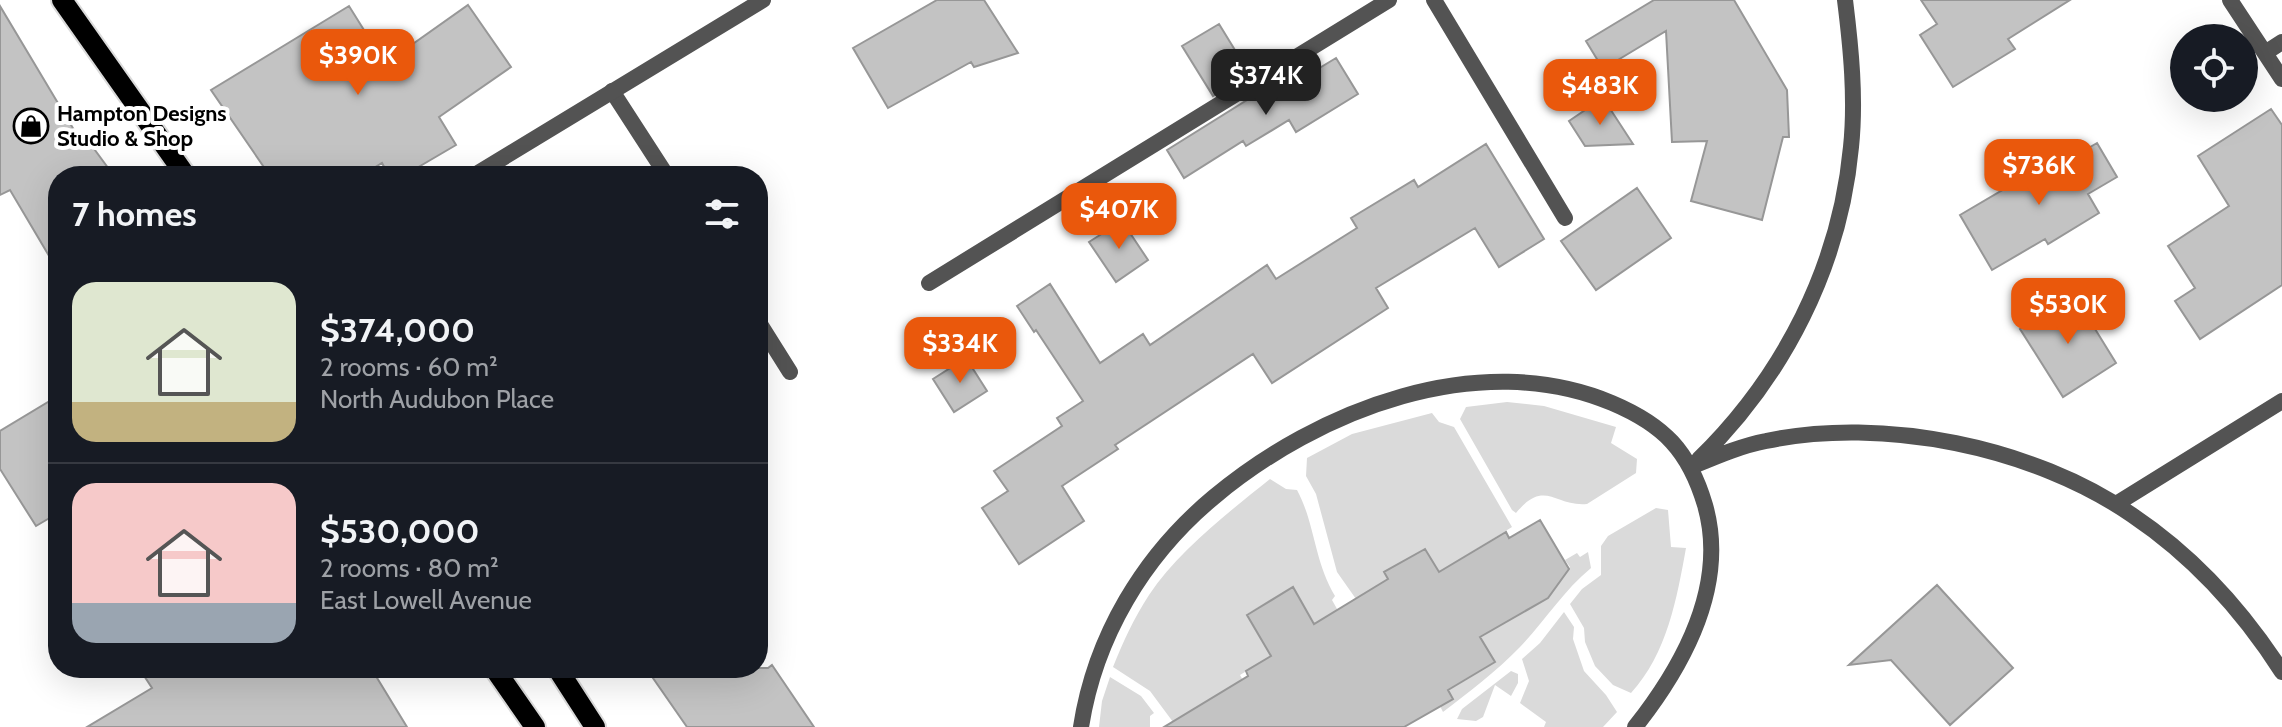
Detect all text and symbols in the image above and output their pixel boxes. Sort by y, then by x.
map controls [2170,24,2258,112]
button: locate [2170,24,2258,112]
pin: $390K [302,29,414,97]
text: $390K [319,39,397,71]
pin: $374K [1210,49,1322,117]
text: $374K [1229,59,1303,91]
pin: $483K [1544,59,1656,127]
text: $483K [1561,69,1639,101]
place label: Hampton Designs Studio & Shop [57,100,227,152]
shop icon: Hampton Designs Studio & Shop [12,107,50,145]
pin: $736K [1983,139,2095,207]
text: $736K [2002,149,2076,181]
pin: $407K [1063,183,1175,251]
icon: filters [700,192,744,236]
text: 7 homes [72,193,197,235]
text: $407K [1079,193,1159,225]
pin: $530K [2012,278,2124,346]
text: $530K [2029,288,2107,320]
text: $374,000 [320,309,475,351]
icon: home [136,314,232,410]
pin: $334K [904,317,1016,385]
text: $334K [922,327,998,359]
text: 2 rooms · 60 m² [320,351,498,383]
text: North Audubon Place [320,383,554,415]
text: $530,000 [320,510,480,552]
icon: home [136,515,232,611]
text: 2 rooms · 80 m² [320,552,499,584]
text: East Lowell Avenue [320,584,532,616]

